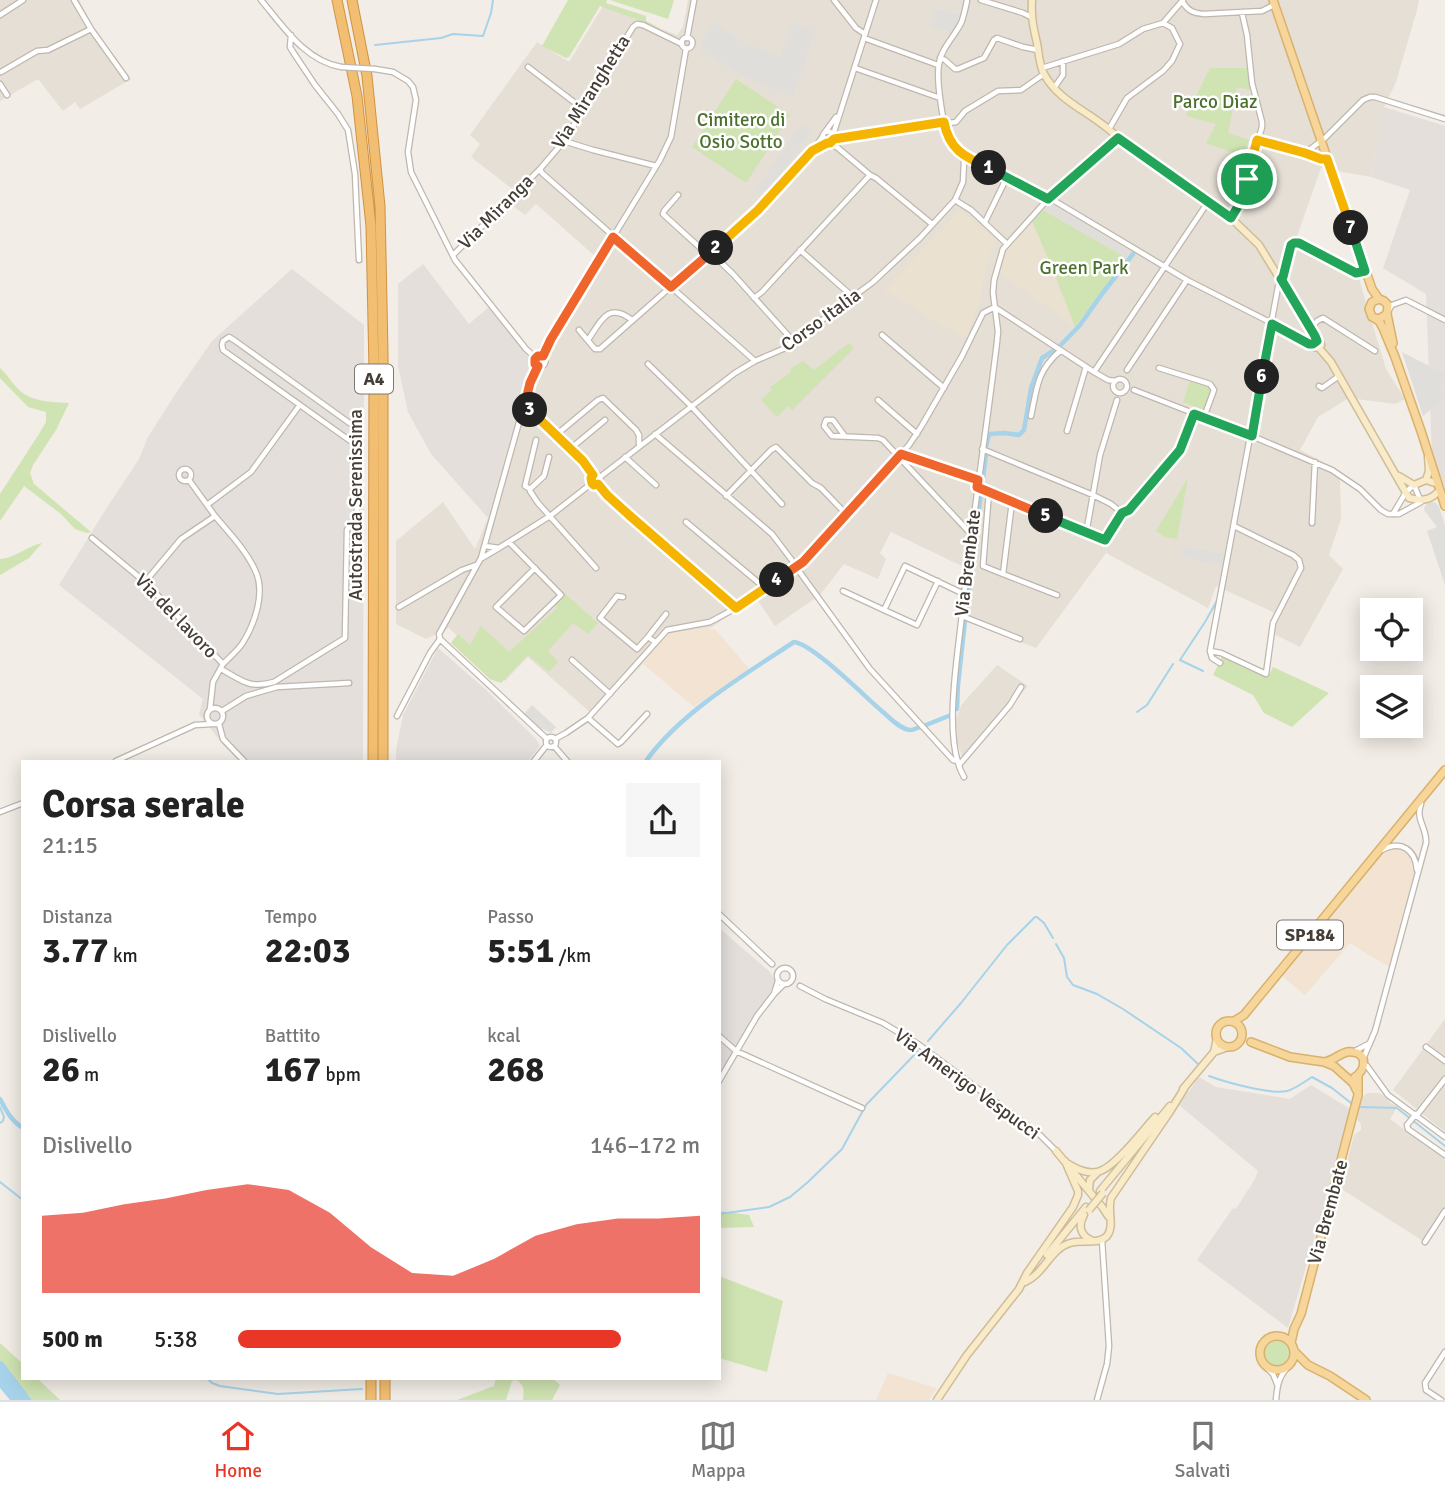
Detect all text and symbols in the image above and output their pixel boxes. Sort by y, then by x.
street label: Via Miranghetta [546,30,636,154]
park label: Parco Diaz [1172,90,1258,114]
park label: Cimitero di Osio Sotto [697,108,785,154]
pin [1217,149,1277,209]
pin: 1 [972,150,1006,186]
text: 1 [983,155,994,179]
icon: arrive [1228,160,1266,198]
street label: Via Miranga [453,169,539,255]
pin: 7 [1334,210,1368,246]
text: 7 [1345,215,1356,239]
pin: 2 [698,230,734,266]
text: 2 [710,235,721,259]
park label: Green Park [1040,256,1129,280]
street label: Corso Italia [776,283,866,357]
pin: 6 [1244,360,1280,394]
text: 6 [1256,364,1267,388]
road number: A4 [355,365,393,394]
pin: 3 [512,392,548,428]
text: 3 [524,397,535,421]
street label: Autostrada Serenissima [344,409,368,601]
pin: 5 [1028,498,1064,534]
text: 5 [1040,503,1051,527]
street label: Via Brembate [950,508,986,618]
pin: 4 [760,562,794,598]
text: 4 [771,567,782,591]
street label: Via del lavoro [130,568,223,664]
map controls [1360,598,1423,738]
button: locate [1360,598,1423,661]
button: layers [1360,675,1423,738]
text: Corsa serale [42,781,245,828]
button: share [626,783,700,857]
text: 21:15 [42,831,98,860]
text: Distanza [42,905,113,929]
text: Tempo [265,905,317,929]
text: Passo [487,905,534,929]
road number: SP184 [1277,920,1343,950]
text: 3.77 [42,929,109,972]
text: 22:03 [265,929,351,972]
text: 5:51 [487,929,554,972]
text: km [109,944,138,968]
text: /km [554,944,591,968]
street label: Via Amerigo Vespucci [890,1023,1044,1145]
text: Dislivello [42,1024,117,1048]
text: Battito [265,1024,320,1048]
text: kcal [487,1024,521,1048]
text: 26 [42,1048,80,1091]
text: 167 [265,1048,321,1091]
text: 268 [487,1048,544,1091]
text: m [80,1063,99,1087]
text: bpm [321,1063,361,1087]
text: Dislivello [42,1131,133,1160]
text: 146–172 m [590,1131,700,1160]
street label: Via Brembate [1302,1157,1354,1267]
text: 500 m [42,1325,103,1354]
text: 5:38 [154,1325,197,1354]
tab: Home [215,1417,262,1483]
tab: Mappa [691,1417,746,1483]
tab: Salvati [1175,1417,1230,1483]

